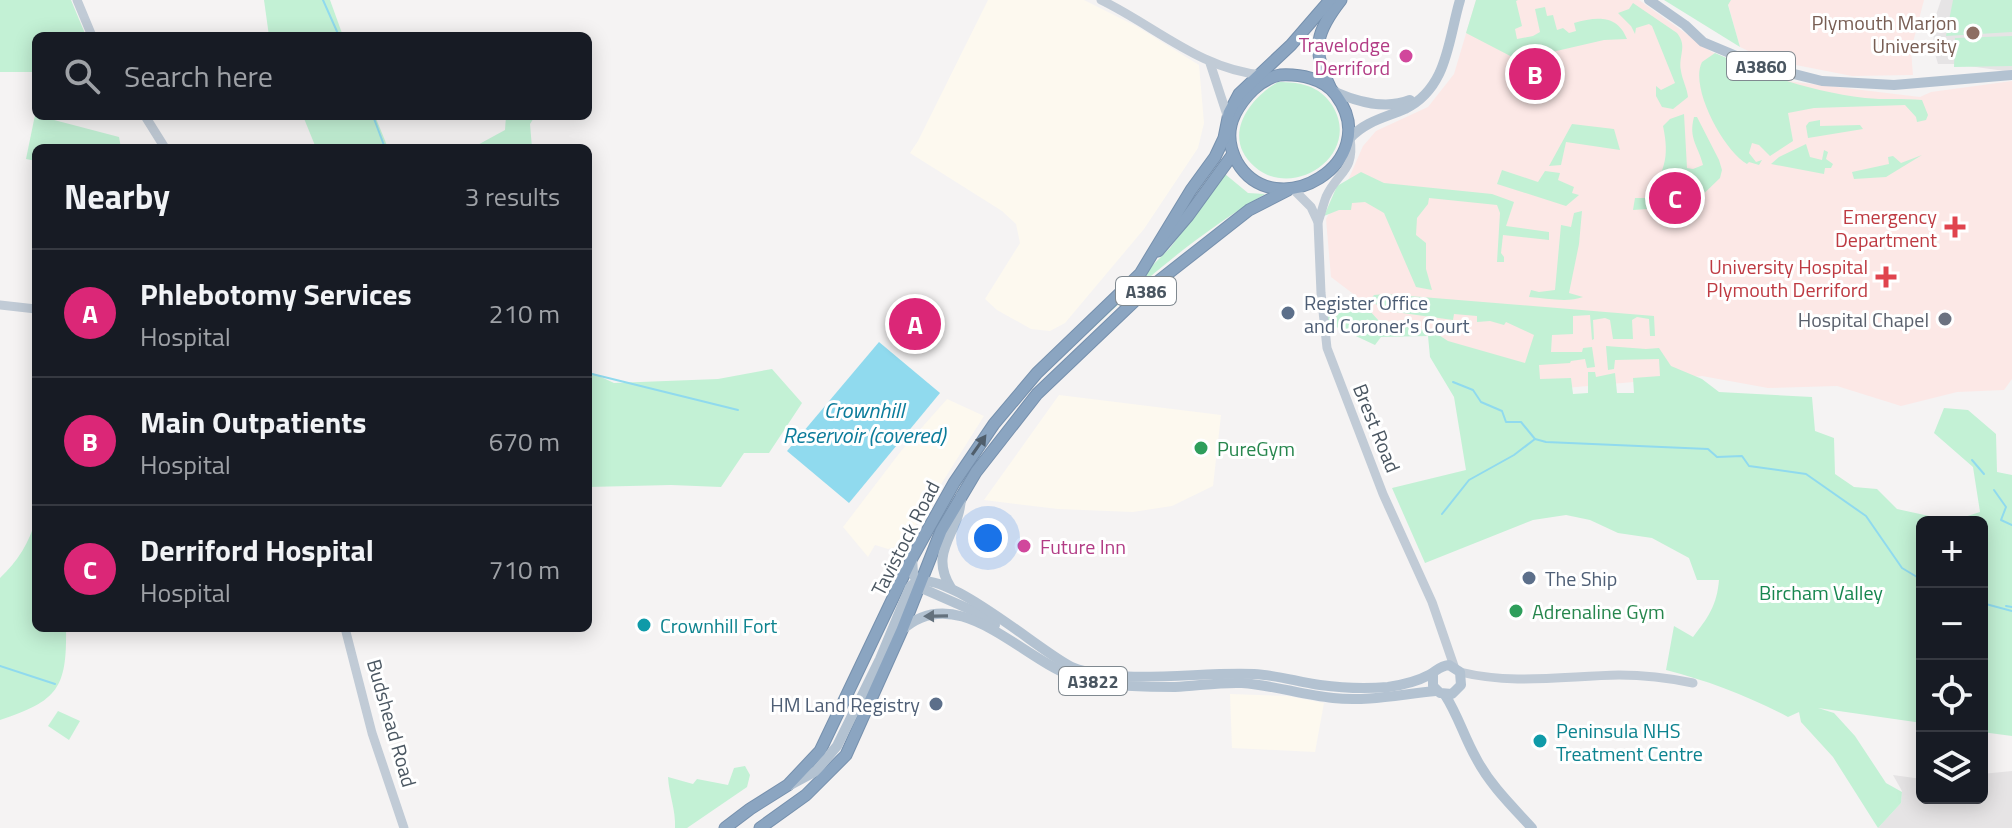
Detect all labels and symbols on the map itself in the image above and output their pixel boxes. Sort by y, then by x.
place label: Plymouth Marjon University [1811,7,1957,61]
marker: Plymouth Marjon University [1964,24,1982,42]
place label: Travelodge Derriford [1299,29,1390,83]
pin: B [1509,44,1561,104]
marker: Travelodge Derriford [1397,47,1415,65]
road number: A3860 [1727,52,1795,80]
pin: C [1649,168,1701,228]
place label: Emergency Department [1835,201,1937,255]
marker: Emergency Department [1944,216,1966,238]
place label: University Hospital Plymouth Derriford [1706,251,1868,305]
marker: University Hospital Plymouth Derriford [1875,266,1897,288]
road number: A386 [1116,277,1176,305]
place label: Register Office and Coroner's Court [1304,287,1470,341]
pin: A [889,294,941,354]
marker: Register Office and Coroner's Court [1279,304,1297,322]
place label: Hospital Chapel [1798,304,1929,335]
marker: Hospital Chapel [1936,310,1954,328]
street label: Brest Road [1345,379,1409,477]
water label: Crownhill Reservoir (covered) [783,393,947,452]
place label: PureGym [1217,433,1295,464]
one-way arrow [971,435,986,456]
marker: PureGym [1192,439,1210,457]
street label: Tavistock Road [863,475,947,601]
your location [968,518,1008,558]
place label: Future Inn [1040,531,1126,562]
marker: Future Inn [1015,537,1033,555]
place label: The Ship [1545,563,1617,594]
marker: The Ship [1520,569,1538,587]
park label: Bircham Valley [1759,577,1883,608]
place label: Adrenaline Gym [1532,596,1665,627]
marker: Adrenaline Gym [1507,602,1525,620]
one-way arrow [923,609,948,622]
place label: Crownhill Fort [660,610,777,641]
marker: Crownhill Fort [635,616,653,634]
street label: Budshead Road [359,655,425,791]
road number: A3822 [1059,667,1127,695]
place label: HM Land Registry [770,689,920,720]
marker: HM Land Registry [927,695,945,713]
place label: Peninsula NHS Treatment Centre [1556,715,1703,769]
marker: Peninsula NHS Treatment Centre [1531,732,1549,750]

